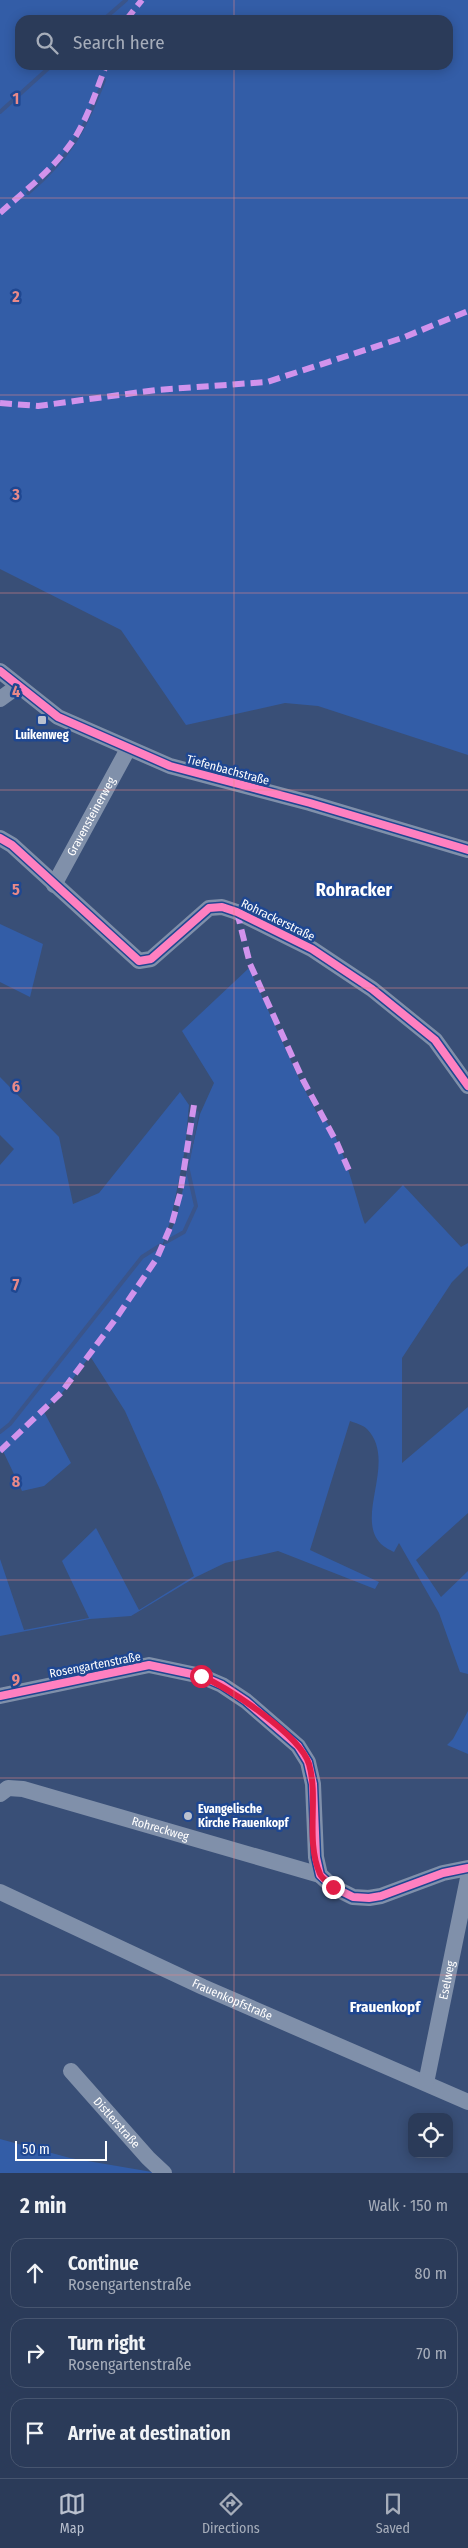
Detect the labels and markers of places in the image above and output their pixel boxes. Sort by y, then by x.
marker: Luikenweg [36,714,48,726]
place label: Luikenweg [15,728,69,742]
place label: Evangelische Kirche Frauenkopf [198,1802,290,1830]
marker: Evangelische Kirche Frauenkopf [182,1810,194,1822]

